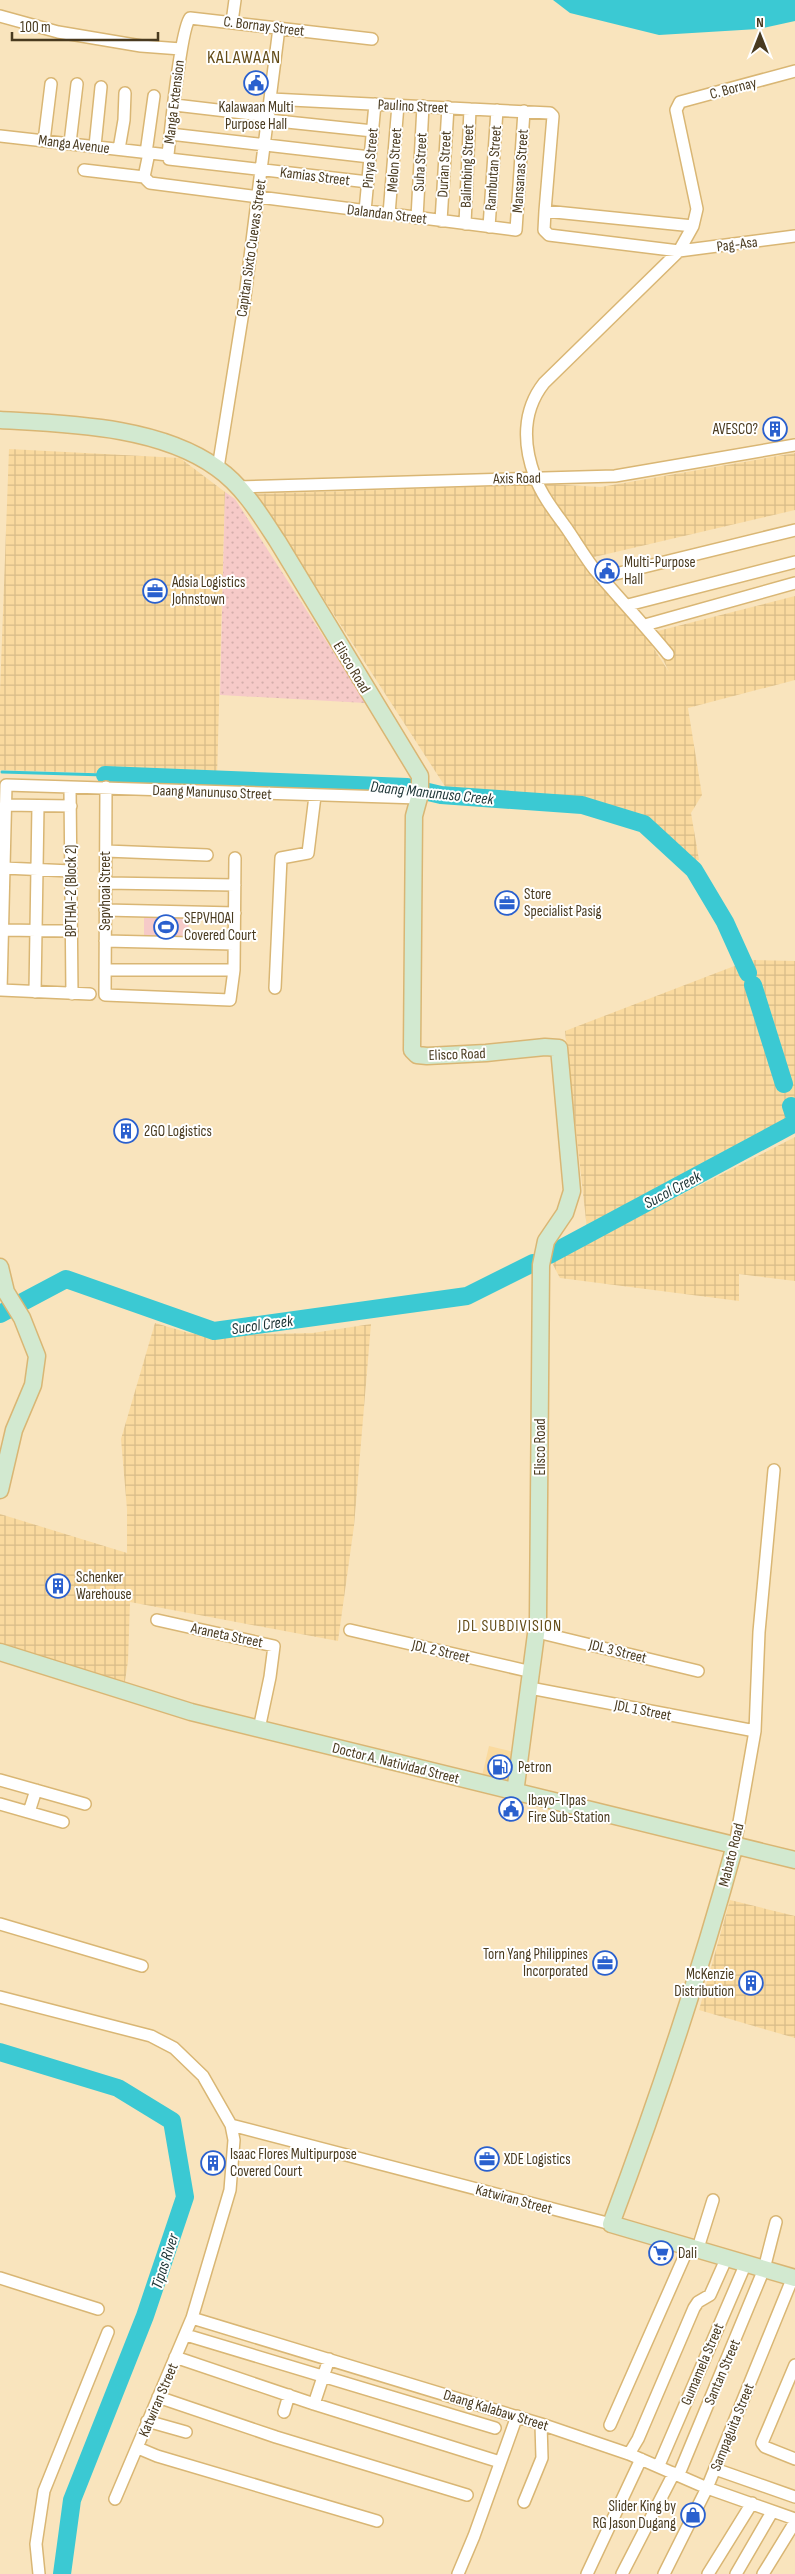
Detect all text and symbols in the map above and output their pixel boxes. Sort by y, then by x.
scale bar [12,10,159,42]
north arrow [735,10,785,60]
street label: C. Bornay Street [222,12,306,41]
text: N [756,14,764,31]
text: 100 m [20,18,51,37]
district label: KALAWAAN [207,47,281,68]
street label: Manga Extension [160,59,189,145]
public building icon: Kalawaan Multi Purpose Hall [243,70,269,96]
street label: C. Bornay [708,73,759,104]
street label: Paulino Street [377,95,449,118]
place label: Kalawaan Multi Purpose Hall [219,98,294,134]
street label: Balimbing Street [457,124,478,208]
street label: Rambutan Street [481,124,506,211]
street label: Pinya Street [358,126,383,189]
street label: Melon Street [383,127,406,193]
street label: Mansanas Street [508,128,533,214]
street label: Durian Street [433,130,456,198]
street label: Manga Avenue [37,131,111,158]
street label: Suha Street [409,132,432,192]
street label: Kamias Street [279,163,351,190]
street label: Capitan Sixto Cuevas Street [232,178,271,318]
street label: Dalandan Street [346,200,428,229]
street label: Pag-Asa [716,233,759,256]
building icon: AVESCO? [762,416,788,442]
place label: AVESCO? [712,420,758,439]
street label: Axis Road [492,469,541,488]
place label: Multi-Purpose Hall [624,553,696,589]
public building icon: Multi-Purpose Hall [594,558,620,584]
place label: Adsia Logistics Johnstown [171,573,245,609]
office icon: Adsia Logistics Johnstown [142,578,168,604]
street label: Elisco Road [329,638,374,697]
water label: Daang Manunuso Creek [369,778,495,810]
street label: Daang Manunuso Street [152,781,272,804]
street label: BPTHAI-2 (Block 2) [62,845,81,937]
street label: Sepvhoai Street [96,851,115,931]
place label: Store Specialist Pasig [524,885,602,921]
office icon: Store Specialist Pasig [494,890,520,916]
place label: SEPVHOAI Covered Court [184,909,257,945]
sports icon: SEPVHOAI Covered Court [153,914,179,940]
street label: Elisco Road [428,1044,486,1065]
building icon: 2GO Logistics [113,1118,139,1144]
place label: 2GO Logistics [144,1122,212,1141]
water label: Sucol Creek [641,1167,705,1213]
water label: Sucol Creek [230,1312,295,1339]
street label: Elisco Road [531,1418,550,1476]
place label: Schenker Warehouse [76,1568,132,1604]
building icon: Schenker Warehouse [45,1573,71,1599]
district label: JDL SUBDIVISION [457,1617,562,1636]
street label: Araneta Street [188,1618,265,1652]
street label: JDL 2 Street [409,1635,472,1667]
street label: JDL 3 Street [586,1635,649,1668]
street label: JDL 1 Street [612,1695,673,1725]
street label: Doctor A. Natividad Street [330,1738,462,1789]
fuel station icon: Petron [487,1754,513,1780]
place label: Petron [518,1758,552,1777]
place label: Ibayo-TIpas Fire Sub-Station [528,1791,610,1827]
public building icon: Ibayo-TIpas Fire Sub-Station [498,1796,524,1822]
street label: Mabato Road [714,1821,749,1889]
place label: Torn Yang Philippines Incorporated [483,1945,588,1981]
office icon: Torn Yang Philippines Incorporated [592,1950,618,1976]
place label: McKenzie Distribution [674,1965,734,2001]
building icon: McKenzie Distribution [738,1970,764,1996]
place label: Isaac Flores Multipurpose Covered Court [230,2145,357,2181]
office icon: XDE Logistics [474,2146,500,2172]
building icon: Isaac Flores Multipurpose Covered Court [200,2150,226,2176]
place label: XDE Logistics [503,2150,571,2169]
street label: Katwiran Street [473,2180,555,2219]
water label: Tipas River [148,2231,183,2292]
supermarket icon: Dali [648,2240,674,2266]
place label: Dali [678,2244,697,2263]
street label: Gumamela Street [677,2320,728,2408]
street label: Santan Street [700,2336,745,2408]
street label: Katwiran Street [134,2360,183,2440]
street label: Sampaguita Street [706,2380,759,2474]
street label: Daang Kalabaw Street [441,2385,551,2436]
place label: Slider King by RG Jason Dugang [592,2497,676,2533]
shop icon: Slider King by RG Jason Dugang [680,2502,706,2528]

